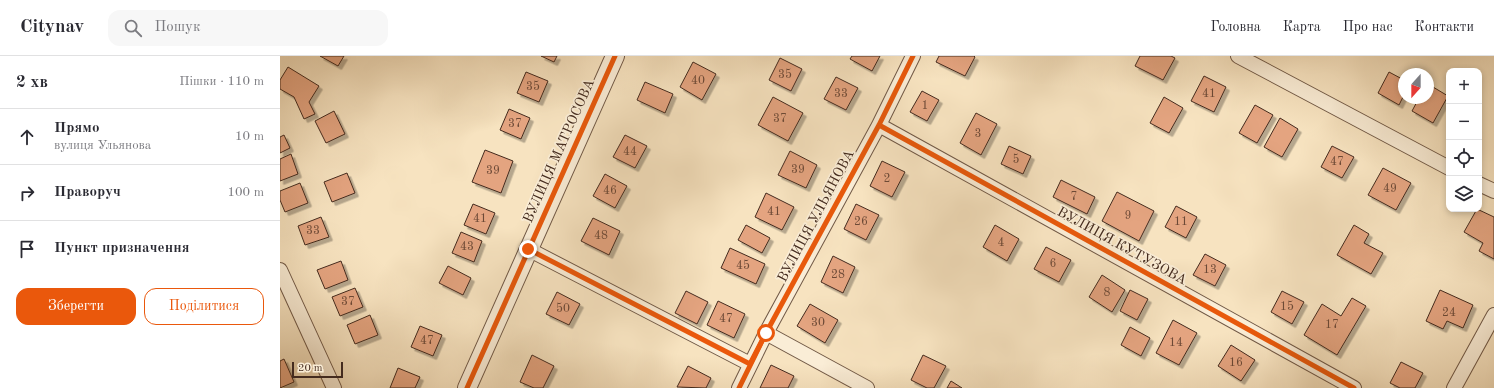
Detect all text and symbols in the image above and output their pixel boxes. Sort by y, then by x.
search box [108,10,388,46]
icon: search [122,17,144,39]
text: Citynav [20,18,84,37]
text: Пошук [154,20,201,35]
text: Головна [1210,20,1261,34]
text: Карта [1283,20,1321,34]
text: Про нас [1343,20,1393,34]
text: Контакти [1415,20,1474,34]
house number: 35 [778,68,792,81]
north arrow [1398,68,1434,104]
map controls [1446,68,1482,212]
button: + [1446,68,1482,104]
text: 2 хв [16,74,48,91]
text: Пішки · 110 m [179,75,264,88]
house number: 40 [691,75,705,87]
street label: ВУЛИЦЯ МАТРОСОВА [521,77,597,225]
house number: 35 [526,80,540,93]
house number: 33 [834,88,848,100]
house number: 41 [1202,88,1216,100]
house number: 1 [922,100,928,112]
button: − [1446,104,1482,140]
house number: 37 [773,113,787,125]
house number: 37 [508,118,522,130]
text: Прямо [54,121,100,136]
icon: ahead [16,126,38,148]
house number: 3 [975,128,981,140]
text: 10 m [235,130,264,143]
text: вулиця Ульянова [54,139,151,152]
button: locate [1446,140,1482,176]
house number: 44 [623,146,637,158]
street label: ВУЛИЦЯ УЛЬЯНОВА [775,147,857,284]
house number: 5 [1013,153,1020,166]
house number: 47 [1330,156,1344,168]
house number: 39 [791,164,805,176]
house number: 39 [486,165,500,177]
house number: 2 [884,173,890,185]
button: layers [1446,176,1482,212]
icon: right [16,182,38,204]
house number: 49 [1383,183,1397,195]
text: Праворуч [54,185,121,200]
house number: 46 [603,185,617,197]
text: 100 m [227,186,264,199]
house number: 7 [1071,191,1077,203]
street label: ВУЛИЦЯ КУТУЗОВА [1055,205,1189,288]
house number: 41 [767,206,781,218]
house number: 9 [1125,210,1131,222]
house number: 41 [473,213,487,225]
house number: 26 [854,216,868,228]
house number: 11 [1174,216,1188,228]
house number: 33 [306,225,320,237]
house number: 48 [594,230,608,242]
house number: 4 [998,237,1005,249]
icon: arrive [16,238,38,260]
route end [519,240,537,258]
text: Пункт призначення [54,241,190,256]
house number: 43 [460,241,474,253]
house number: 6 [1050,258,1057,270]
house number: 45 [736,259,750,272]
house number: 13 [1203,264,1217,276]
house number: 28 [831,269,845,281]
house number: 8 [1104,287,1111,299]
button: Зберегти [16,288,136,325]
button: Поділитися [144,288,264,325]
house number: 37 [341,296,355,308]
house number: 15 [1280,300,1294,313]
house number: 50 [556,302,570,315]
house number: 24 [1442,307,1456,319]
house number: 47 [719,313,733,325]
house number: 30 [811,317,825,329]
house number: 17 [1325,319,1339,331]
route start [757,324,775,342]
house number: 47 [420,335,434,347]
house number: 14 [1169,337,1183,349]
house number: 16 [1229,357,1243,369]
scale bar [292,360,343,379]
text: 20 m [298,363,323,374]

